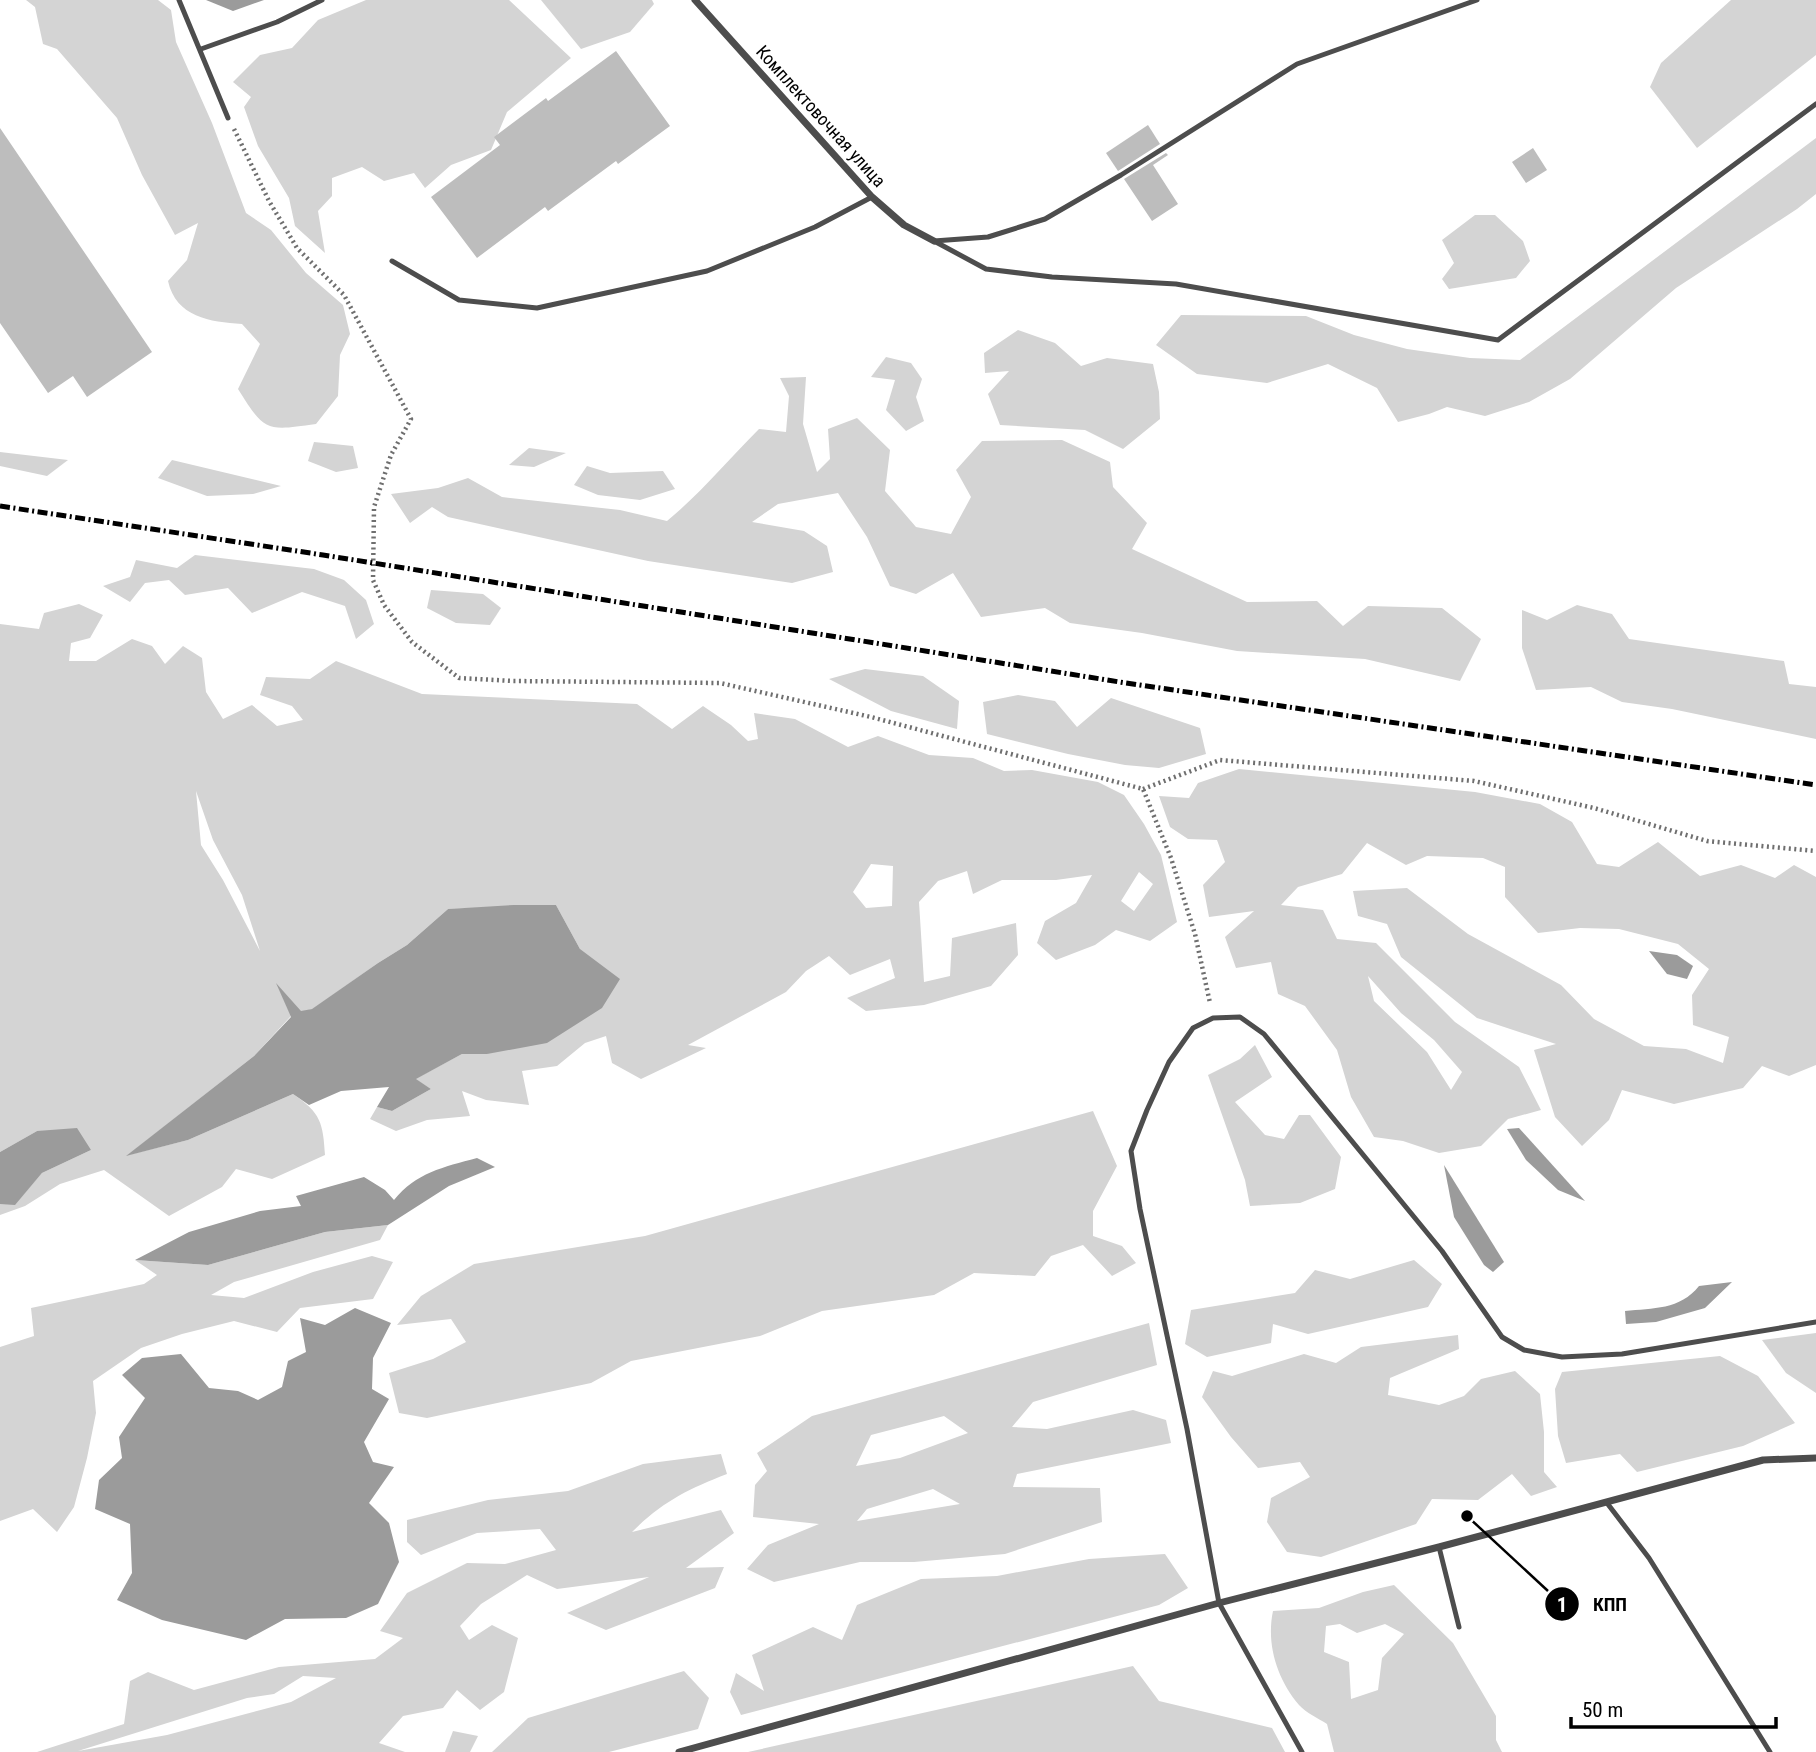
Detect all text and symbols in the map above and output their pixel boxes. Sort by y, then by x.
street label: Комплектовочная улица [752,41,890,191]
callout: КПП [1544,1584,1641,1624]
text: 1 [1557,1593,1567,1617]
text: КПП [1593,1593,1627,1616]
scale bar [1571,1686,1776,1730]
text: 50 m [1582,1698,1623,1722]

